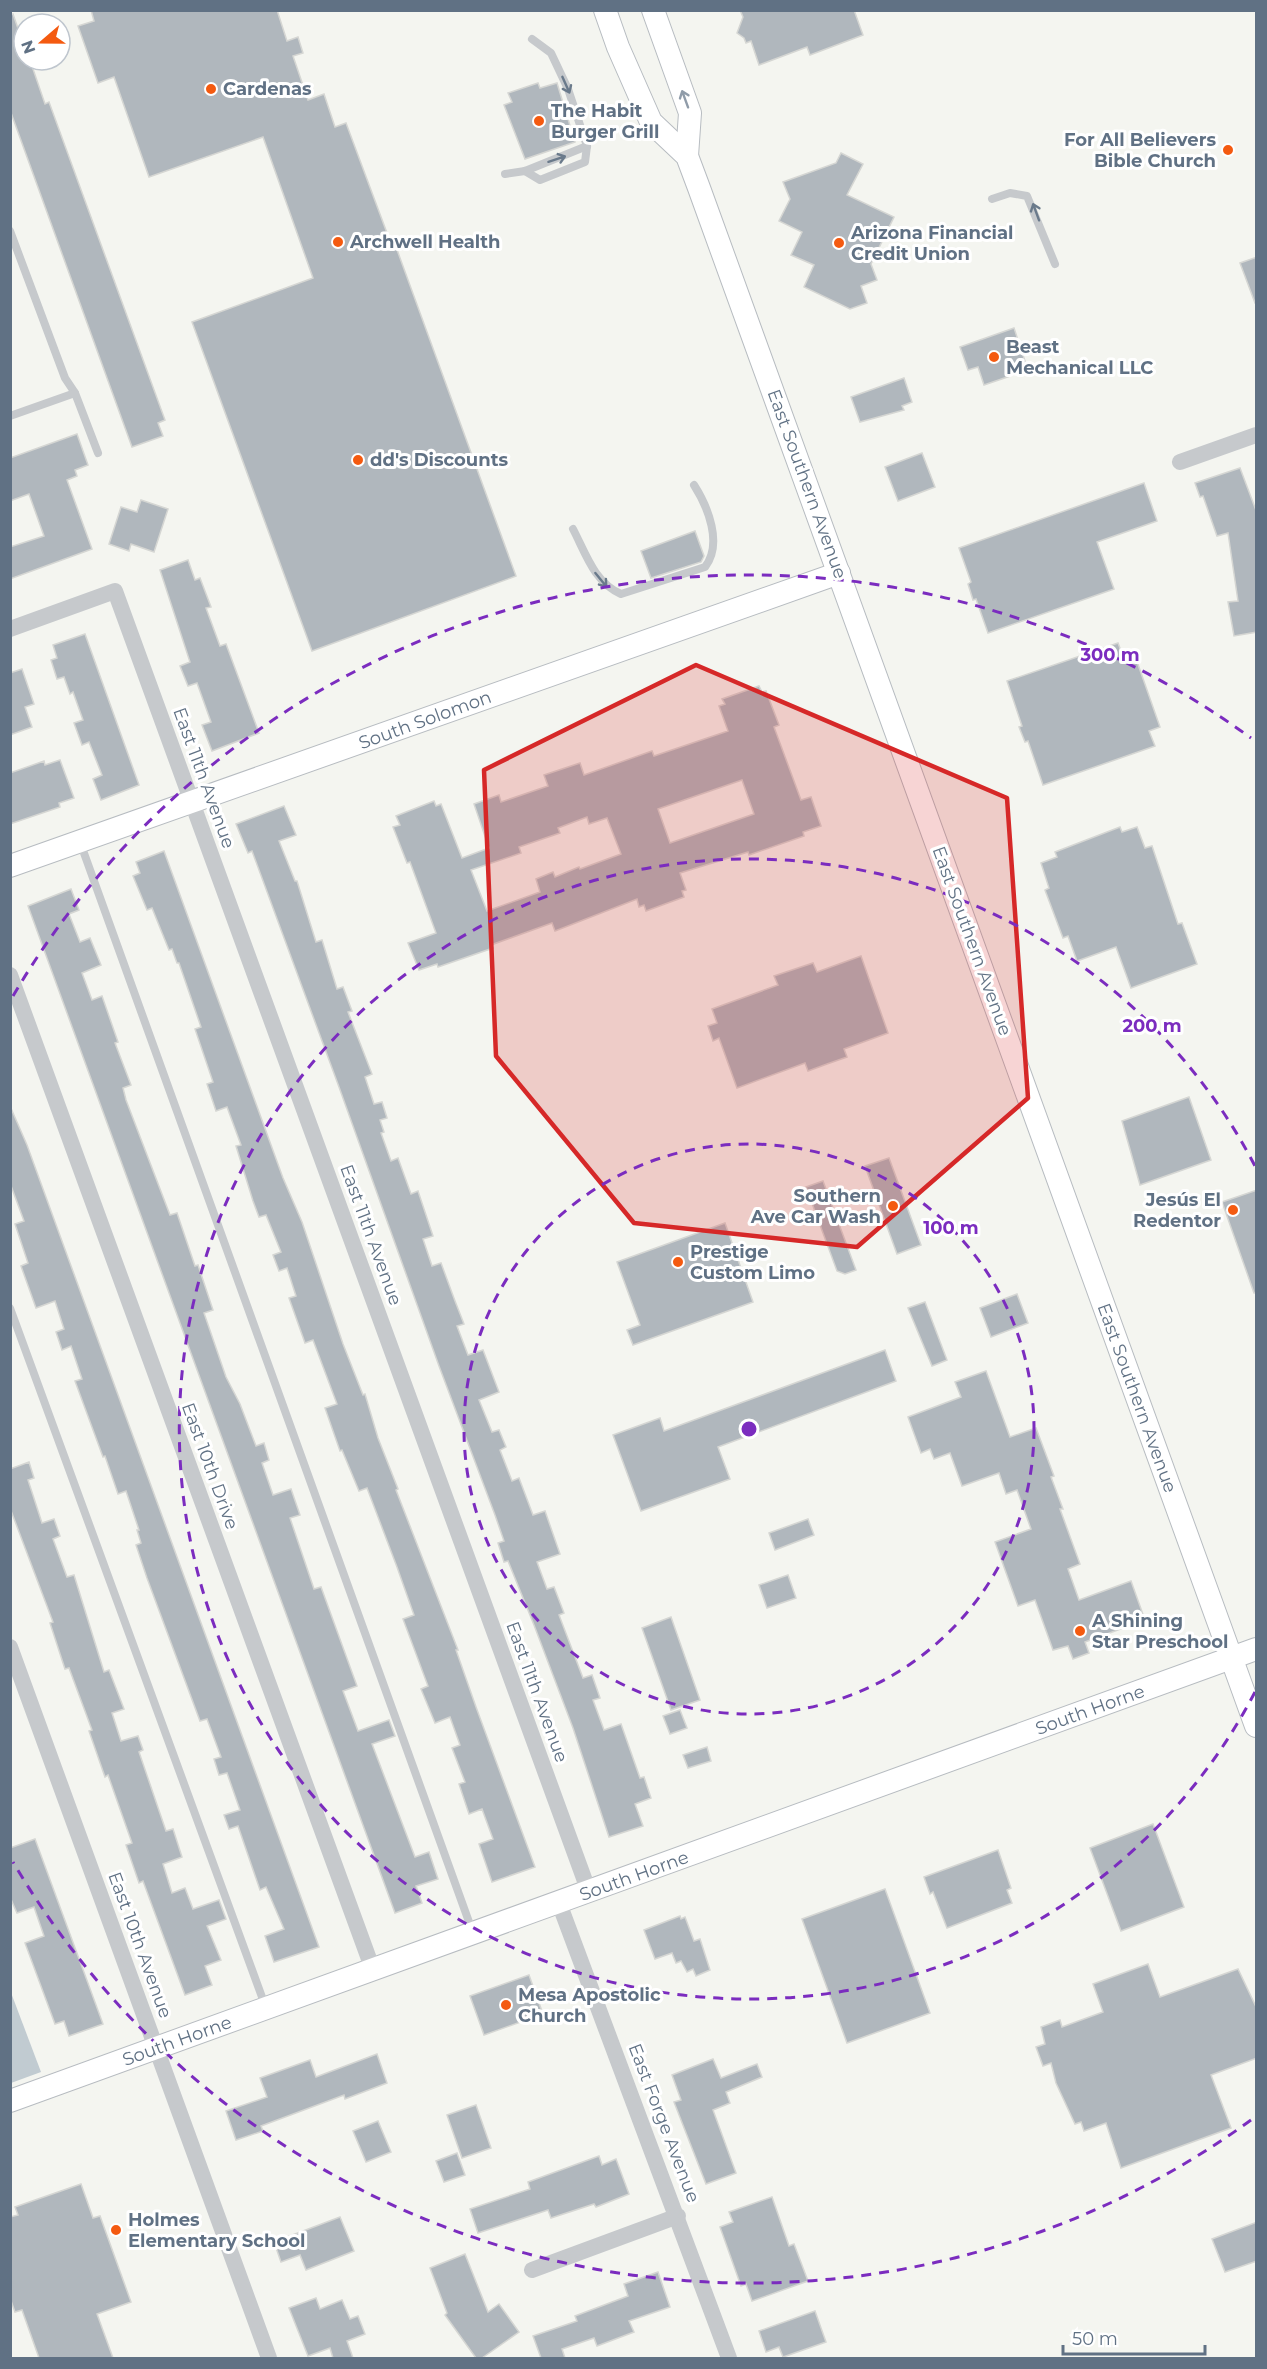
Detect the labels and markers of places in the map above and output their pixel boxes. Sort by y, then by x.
place label: Cardenas [223,78,312,100]
marker: Cardenas [204,82,218,96]
place label: The Habit Burger Grill [551,100,659,143]
marker: The Habit Burger Grill [532,114,546,128]
place label: For All Believers Bible Church [1064,129,1216,172]
marker: For All Believers Bible Church [1221,143,1235,157]
place label: Arizona Financial Credit Union [850,222,1013,265]
place label: Archwell Health [349,231,501,253]
marker: Archwell Health [331,235,345,249]
marker: Arizona Financial Credit Union [832,236,846,250]
place label: Beast Mechanical LLC [1006,336,1153,379]
marker: Beast Mechanical LLC [987,350,1001,364]
place label: dd's Discounts [370,449,508,471]
marker: dd's Discounts [351,453,365,467]
place label: Southern Ave Car Wash [750,1185,881,1228]
place label: Jesús El Redentor [1133,1189,1221,1232]
marker: Southern Ave Car Wash [886,1199,900,1213]
marker: Jesús El Redentor [1226,1203,1240,1217]
place label: Prestige Custom Limo [690,1241,815,1284]
marker: Prestige Custom Limo [671,1255,685,1269]
centre of rings [739,1419,759,1439]
place label: A Shining Star Preschool [1091,1610,1229,1653]
marker: A Shining Star Preschool [1073,1624,1087,1638]
place label: Mesa Apostolic Church [518,1984,661,2027]
marker: Mesa Apostolic Church [499,1998,513,2012]
place label: Holmes Elementary School [128,2209,305,2252]
marker: Holmes Elementary School [109,2223,123,2237]

